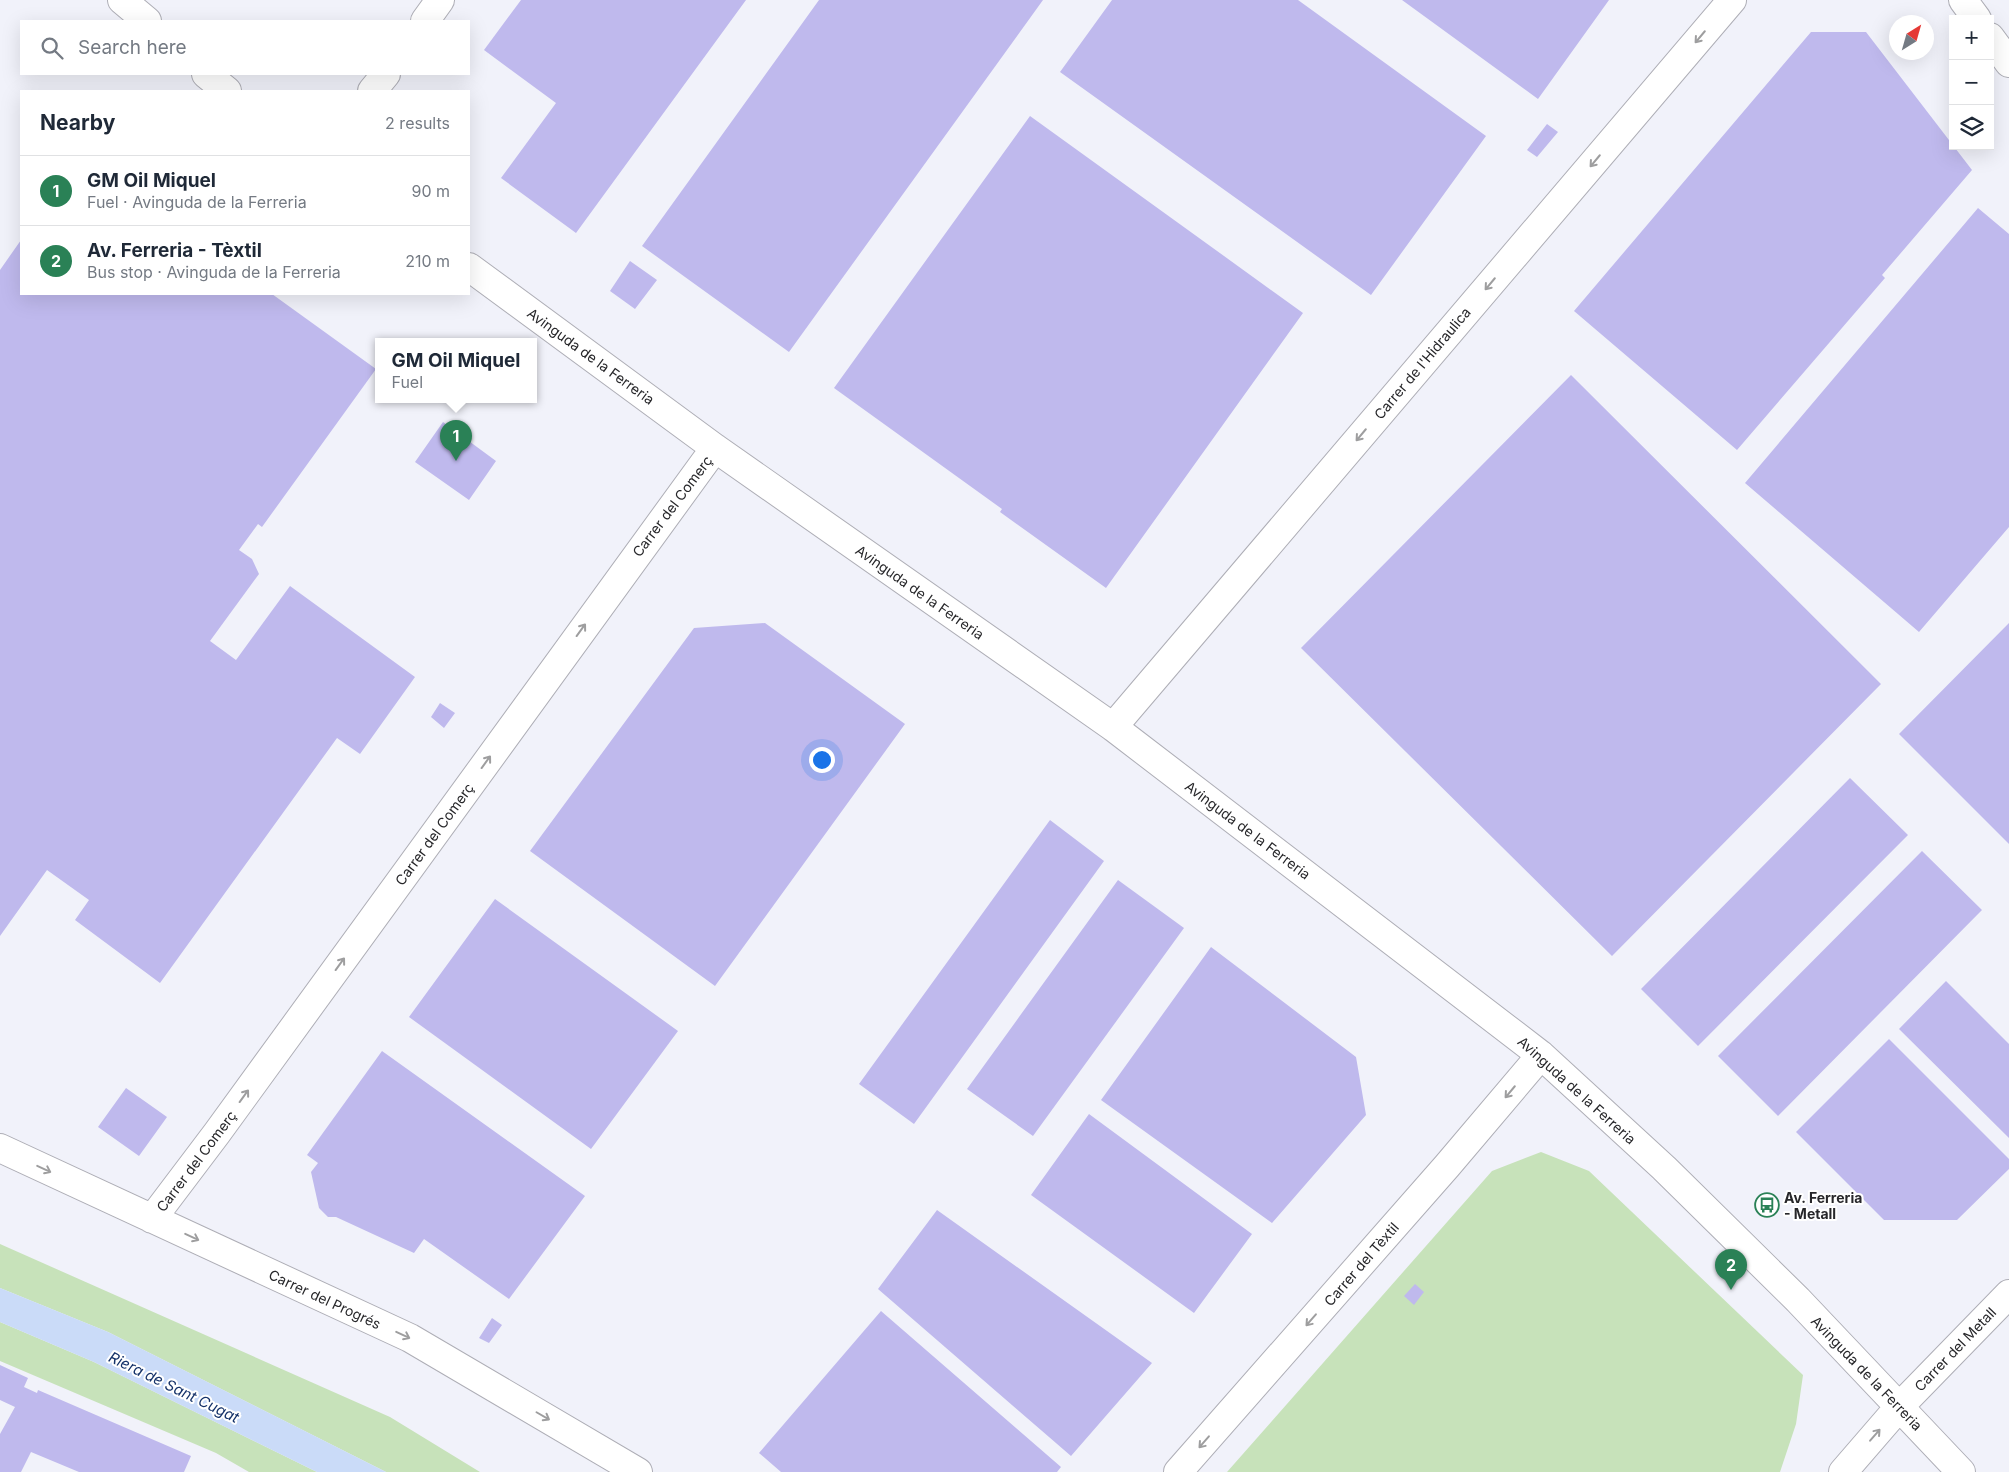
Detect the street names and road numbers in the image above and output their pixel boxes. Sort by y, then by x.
street label: Avinguda de la Ferreria [524,304,658,408]
street label: Carrer de l'Hidraulica [1370,304,1474,422]
street label: Carrer del Comerç [628,452,716,560]
street label: Avinguda de la Ferreria [853,541,987,643]
street label: Avinguda de la Ferreria [1182,777,1314,883]
street label: Carrer del Comerç [391,780,477,888]
street label: Avinguda de la Ferreria [1515,1033,1639,1147]
street label: Carrer del Comerç [152,1107,240,1215]
street label: Carrer del Tèxtil [1320,1219,1402,1309]
street label: Carrer del Progrés [266,1266,384,1332]
street label: Carrer del Metall [1911,1303,1999,1395]
street label: Avinguda de la Ferreria [1808,1312,1926,1434]

